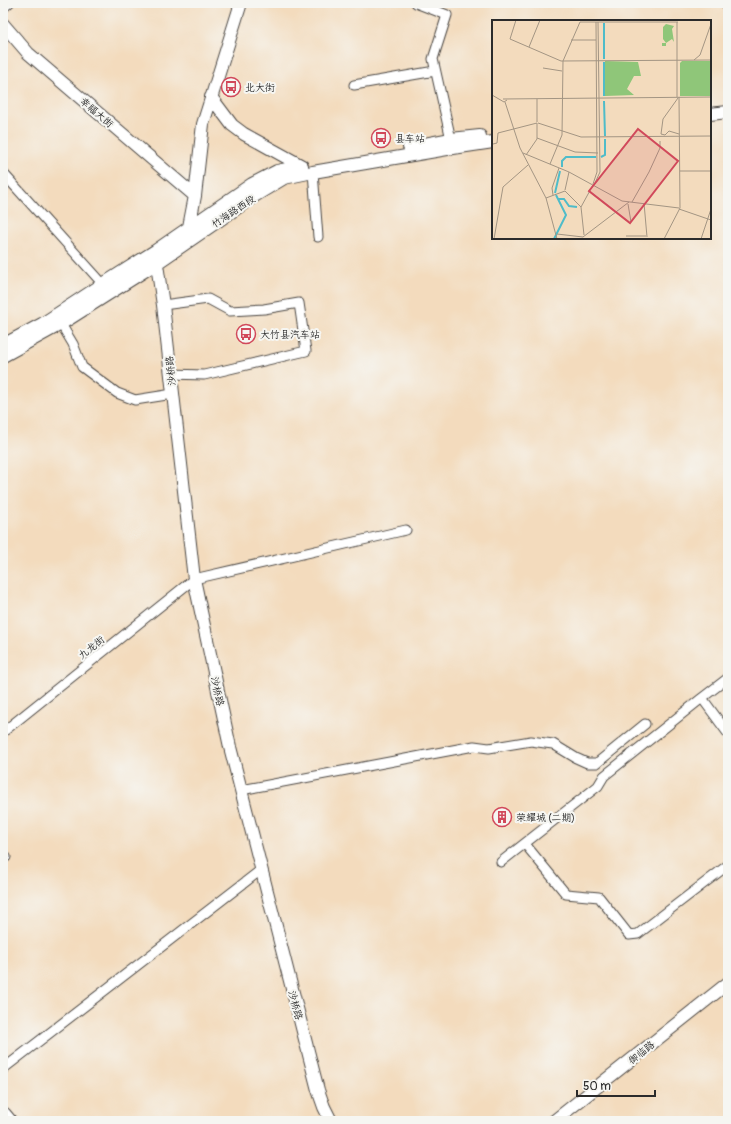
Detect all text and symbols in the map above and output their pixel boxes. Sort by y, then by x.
inset map [492,20,711,239]
bus stop icon: 北大街 [220,76,242,98]
place label: 北大街 [245,82,275,94]
street label: 幸福大街 [77,95,115,130]
bus stop icon: 县车站 [370,127,392,149]
place label: 县车站 [395,133,425,145]
street label: 竹海路西段 [209,193,258,231]
bus stop icon: 大竹县汽车站 [235,323,257,345]
place label: 大竹县汽车站 [260,329,320,341]
street label: 沙桥路 [163,355,179,386]
street label: 九龙街 [76,634,107,662]
street label: 沙桥路 [208,675,226,707]
building icon: 荣耀城 (二期) [491,806,513,828]
place label: 荣耀城 (二期) [516,812,575,824]
street label: 沙桥路 [285,989,305,1021]
street label: 御临路 [625,1039,657,1068]
scale bar [577,1072,655,1098]
text: 50 m [583,1079,611,1094]

